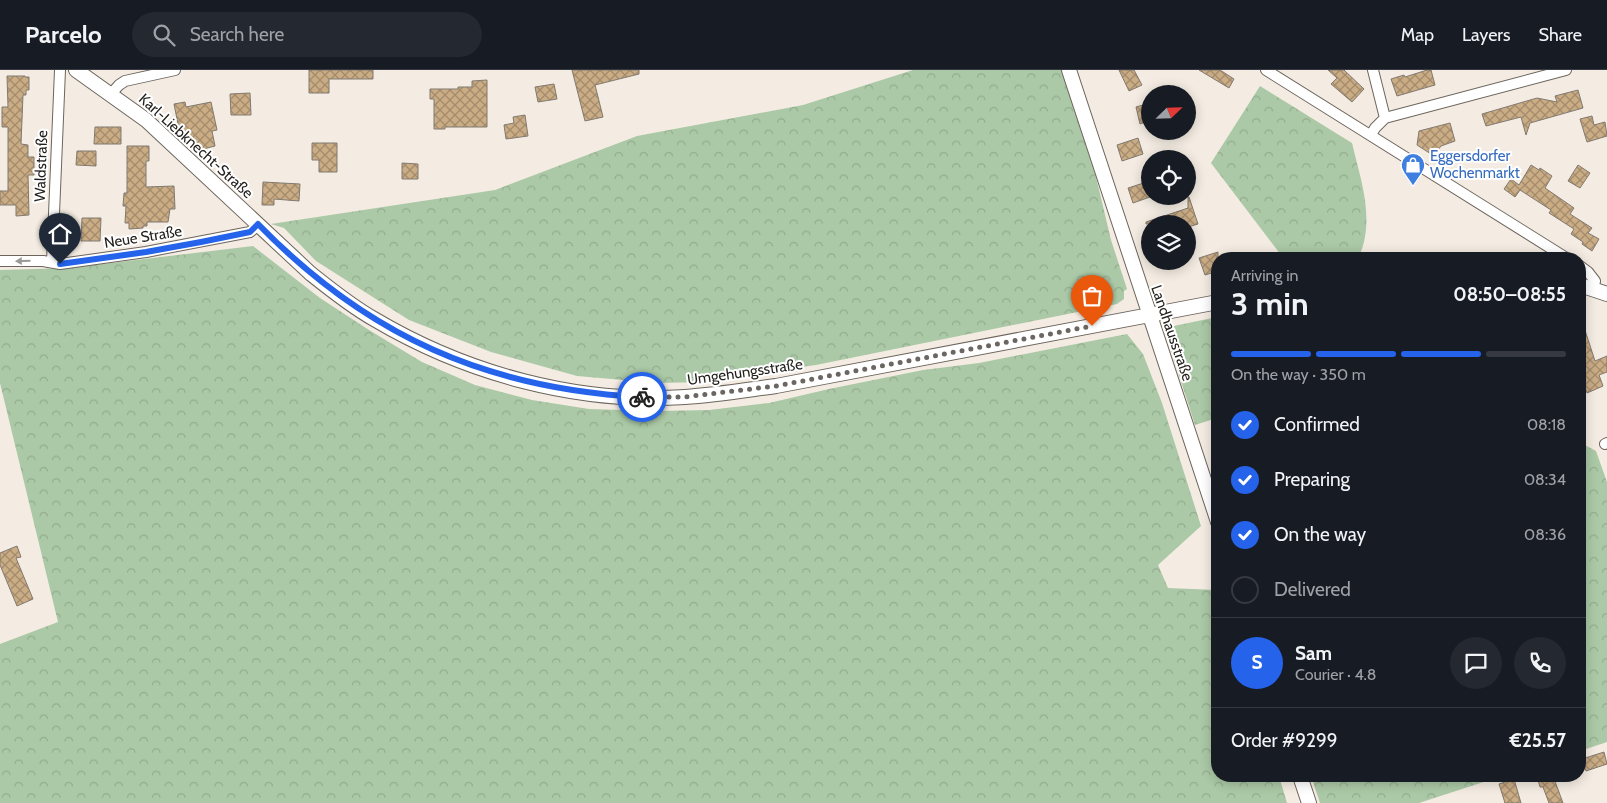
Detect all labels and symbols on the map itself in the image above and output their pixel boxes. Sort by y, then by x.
north arrow [1141,85,1196,140]
street label: Karl-Liebknecht-Straße [135,90,257,202]
street label: Waldstraße [31,129,51,202]
place label: Eggersdorfer Wochenmarkt [1430,147,1520,182]
shop icon: Eggersdorfer Wochenmarkt [1400,152,1426,186]
pin [39,213,81,264]
street label: Neue Straße [103,222,184,252]
one-way arrow [14,257,30,265]
pin [1071,275,1113,326]
street label: Landhausstraße [1147,283,1197,384]
street label: Umgehungsstraße [686,355,804,389]
courier [617,372,667,422]

